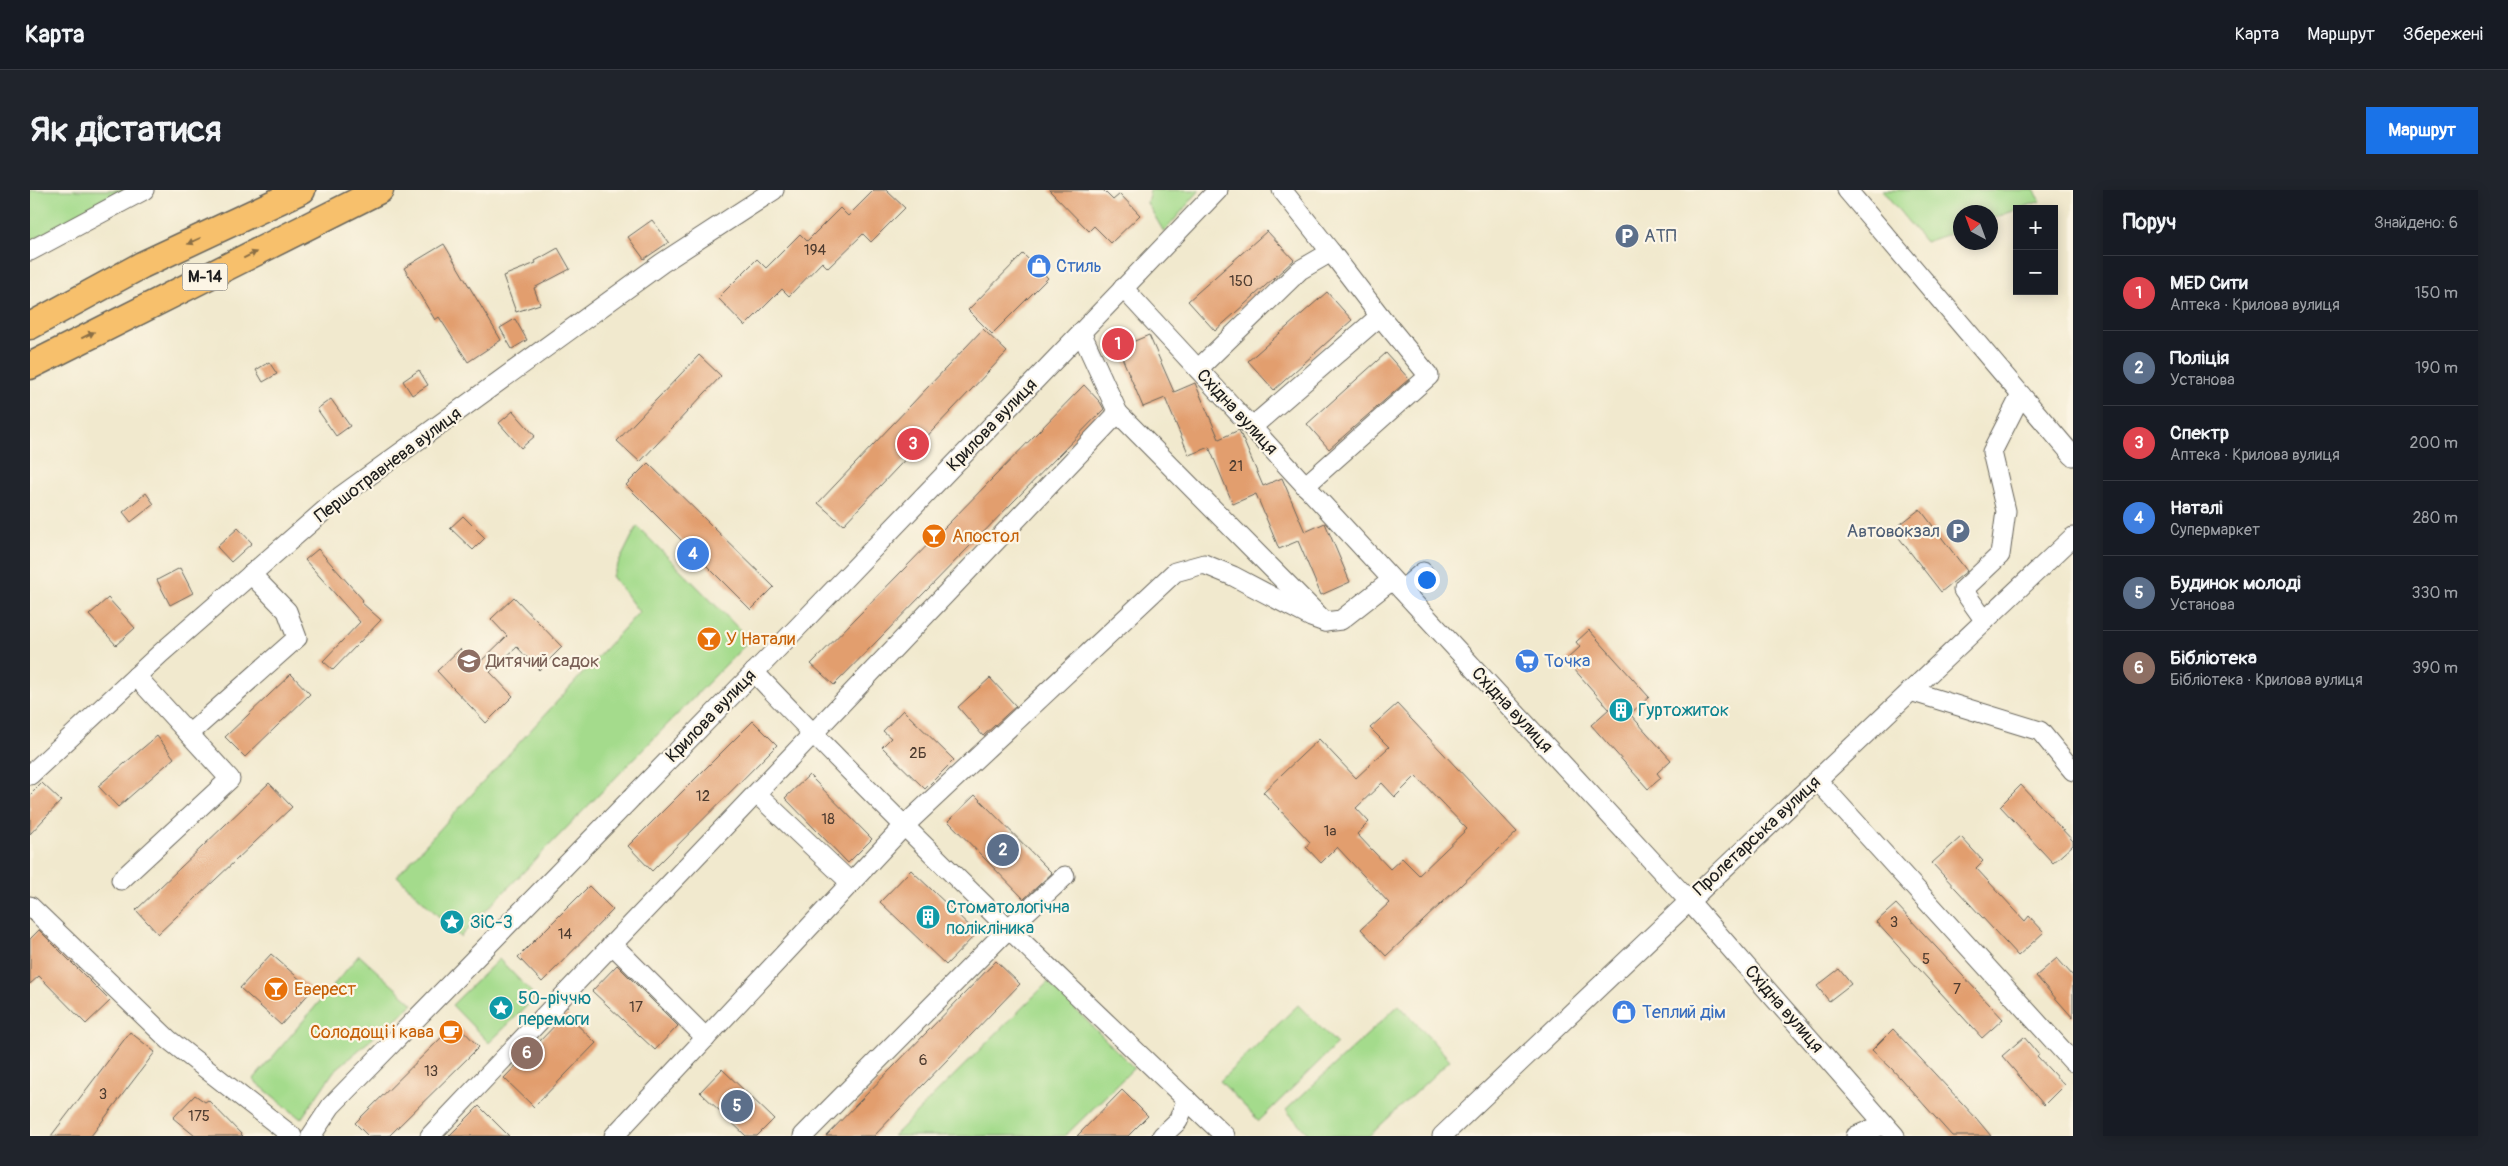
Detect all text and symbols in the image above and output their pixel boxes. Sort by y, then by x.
text: Карта [25,20,84,49]
text: Карта [2235,23,2279,46]
text: Маршрут [2307,23,2375,46]
text: Збережені [2403,23,2483,46]
button: Маршрут [2366,107,2478,154]
text: Як дістатися [30,108,221,152]
north arrow [1953,205,1998,250]
map controls [2013,205,2058,295]
button: + [2013,205,2058,250]
text: Поруч [2123,209,2176,236]
text: Знайдено: 6 [2374,213,2458,233]
parking icon: АТП [1614,223,1640,249]
place label: АТП [1644,225,1677,248]
one-way arrow [187,237,202,245]
house number: 194 [804,241,826,260]
button: − [2013,250,2058,295]
one-way arrow [243,251,257,259]
shop icon: Стиль [1026,253,1052,279]
place label: Стиль [1056,255,1102,278]
road number: М-14 [182,264,228,290]
text: MED Сити [2170,271,2248,295]
house number: 150 [1229,272,1253,291]
text: 1 [2136,283,2142,303]
text: 150 m [2414,283,2458,303]
text: Аптека · Крилова вулиця [2170,295,2340,315]
pin: 1 [1102,325,1134,363]
one-way arrow [81,331,96,339]
text: Поліція [2170,346,2229,370]
text: 2 [2135,358,2143,378]
text: 190 m [2415,358,2458,378]
street label: Східна вулиця [1191,364,1283,460]
text: Установа [2170,370,2235,390]
street label: Крилова вулиця [942,374,1042,476]
street label: Першотравнева вулиця [310,402,466,528]
text: Спектр [2170,421,2229,445]
pin: 3 [897,425,929,463]
text: 3 [2135,433,2143,453]
text: 200 m [2410,433,2458,453]
text: Аптека · Крилова вулиця [2170,445,2340,465]
house number: 21 [1229,457,1243,476]
text: Наталі [2170,496,2223,520]
text: 4 [2134,508,2144,528]
text: 280 m [2412,508,2458,528]
parking icon: Автовокзал [1945,518,1971,544]
place label: Автовокзал [1846,520,1940,543]
text: Супермаркет [2170,520,2260,540]
bar icon: Апостол [921,523,947,549]
place label: Апостол [952,525,1019,548]
pin: 4 [677,535,709,573]
your location [1414,567,1440,593]
text: Будинок молоді [2170,571,2301,595]
text: 5 [2135,583,2143,603]
text: 330 m [2412,583,2458,603]
text: Установа [2170,595,2235,615]
bar icon: У Натали [696,626,722,652]
place label: У Натали [726,628,795,651]
text: Бібліотека [2170,646,2257,670]
school or university icon: Дитячий садок [456,648,482,674]
supermarket icon: Точка [1514,648,1540,674]
place label: Дитячий садок [485,650,599,673]
place label: Точка [1544,650,1590,673]
text: 6 [2134,658,2144,678]
text: 390 m [2412,658,2458,678]
street label: Східна вулиця [1466,662,1558,758]
street label: Крилова вулиця [661,665,761,767]
text: Бібліотека · Крилова вулиця [2170,670,2363,690]
building icon: Гуртожиток [1608,697,1634,723]
place label: Гуртожиток [1638,699,1729,722]
house number: 2Б [909,744,927,763]
street label: Пролетарська вулиця [1688,771,1826,901]
house number: 12 [696,787,710,806]
house number: 18 [821,810,835,829]
house number: 1а [1324,822,1336,841]
pin: 2 [987,831,1019,869]
place label: Стоматологічна полікліника [946,896,1070,940]
building icon: Стоматологічна полікліника [915,904,941,930]
place icon: ЗіС-3 [439,909,465,935]
place label: ЗіС-3 [470,911,513,934]
house number: 3 [1890,913,1898,932]
house number: 14 [558,925,573,944]
house number: 5 [1922,950,1930,969]
street label: Східна вулиця [1740,960,1828,1058]
bar icon: Еверест [263,976,289,1002]
place label: Еверест [294,978,356,1001]
house number: 7 [1953,980,1961,999]
place label: 50-річчю перемоги [518,987,592,1031]
place icon: 50-річчю перемоги [488,995,514,1021]
house number: 17 [629,998,643,1017]
shop icon: Теплий дім [1611,999,1637,1025]
place label: Теплий дім [1642,1001,1726,1024]
cafe icon: Солодощі і кава [438,1019,464,1045]
place label: Солодощі і кава [310,1021,434,1044]
pin: 6 [511,1034,543,1072]
house number: 6 [919,1051,927,1070]
house number: 13 [424,1062,438,1081]
house number: 3 [99,1085,107,1104]
pin: 5 [721,1087,753,1125]
house number: 175 [188,1107,210,1126]

